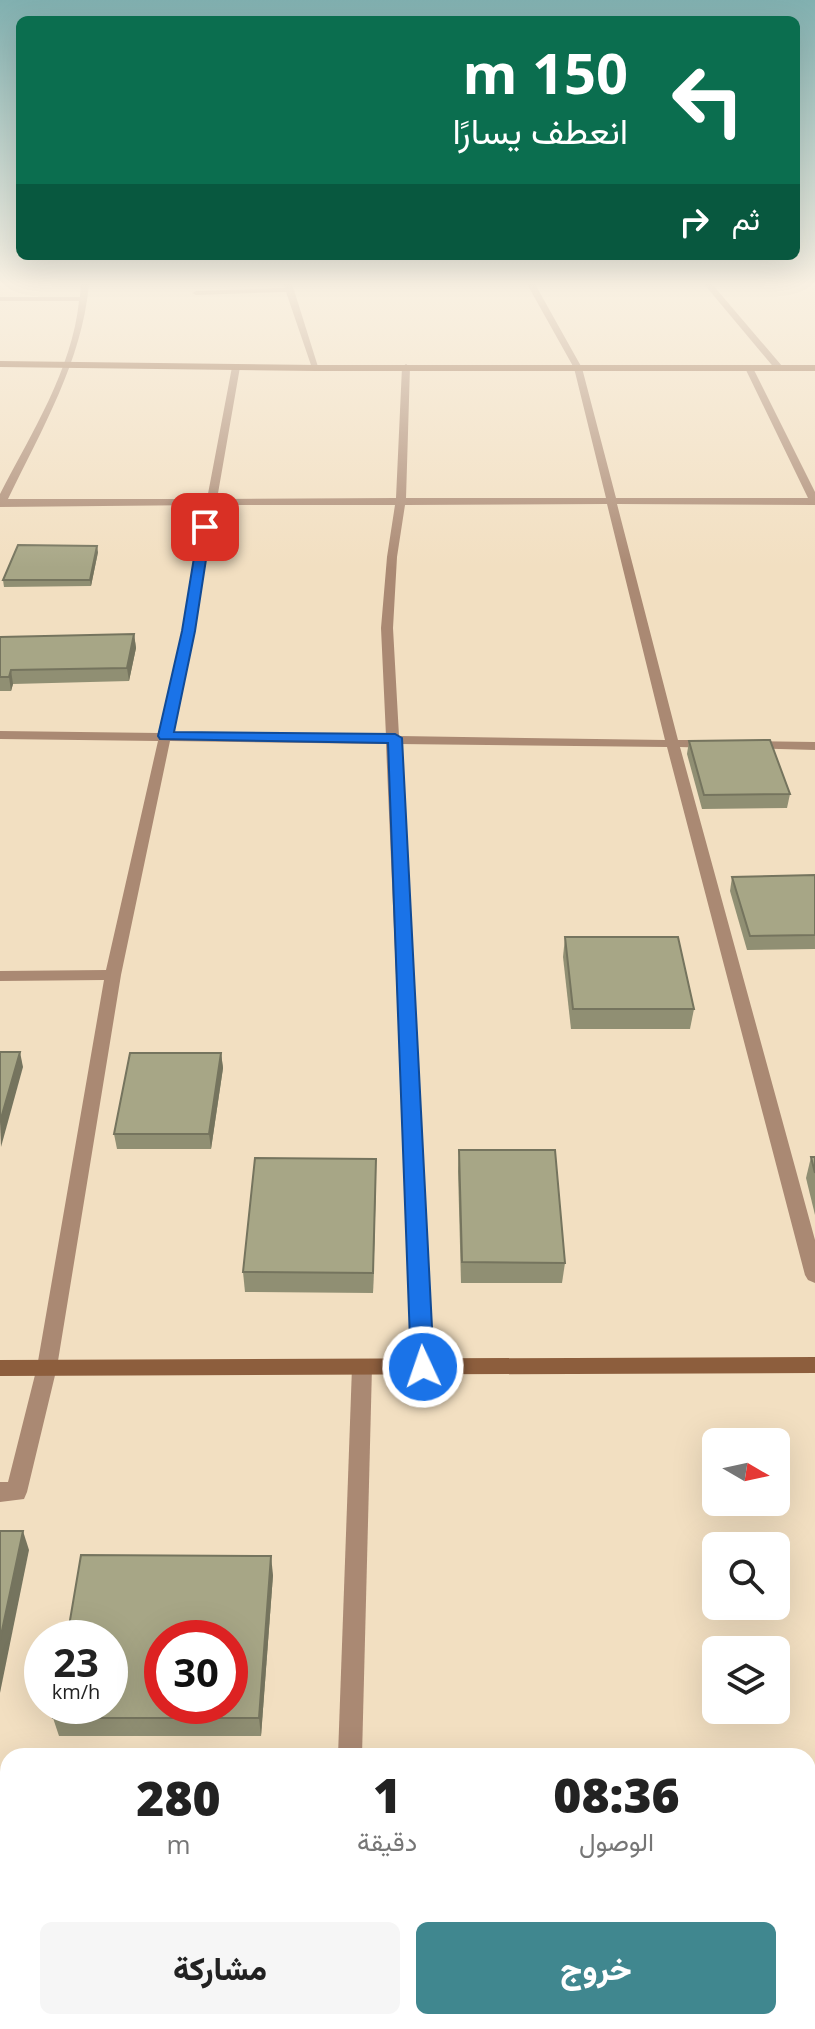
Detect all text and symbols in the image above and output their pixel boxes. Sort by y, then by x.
text: 150 m [462,34,628,110]
icon: left [656,48,760,152]
text: انعطف يسارًا [452,106,628,155]
text: ثم [732,198,760,239]
icon: right [672,200,716,244]
pin [171,493,239,561]
icon: arrive [183,505,227,549]
position arrow [381,1325,465,1409]
north arrow [702,1428,790,1516]
map controls [702,1428,790,1724]
button: search [702,1532,790,1620]
speed limit sign: 30 [144,1620,248,1724]
text: 23 [53,1634,99,1689]
button: layers [702,1636,790,1724]
text: km/h [52,1678,100,1705]
text: 1 [373,1762,401,1827]
text: 08:36 [553,1762,680,1827]
text: 280 [136,1765,221,1830]
text: دقيقة [357,1823,417,1859]
text: الوصول [579,1823,654,1859]
text: m [166,1826,190,1862]
button: مشاركة [40,1922,400,2014]
button: خروج [416,1922,776,2014]

